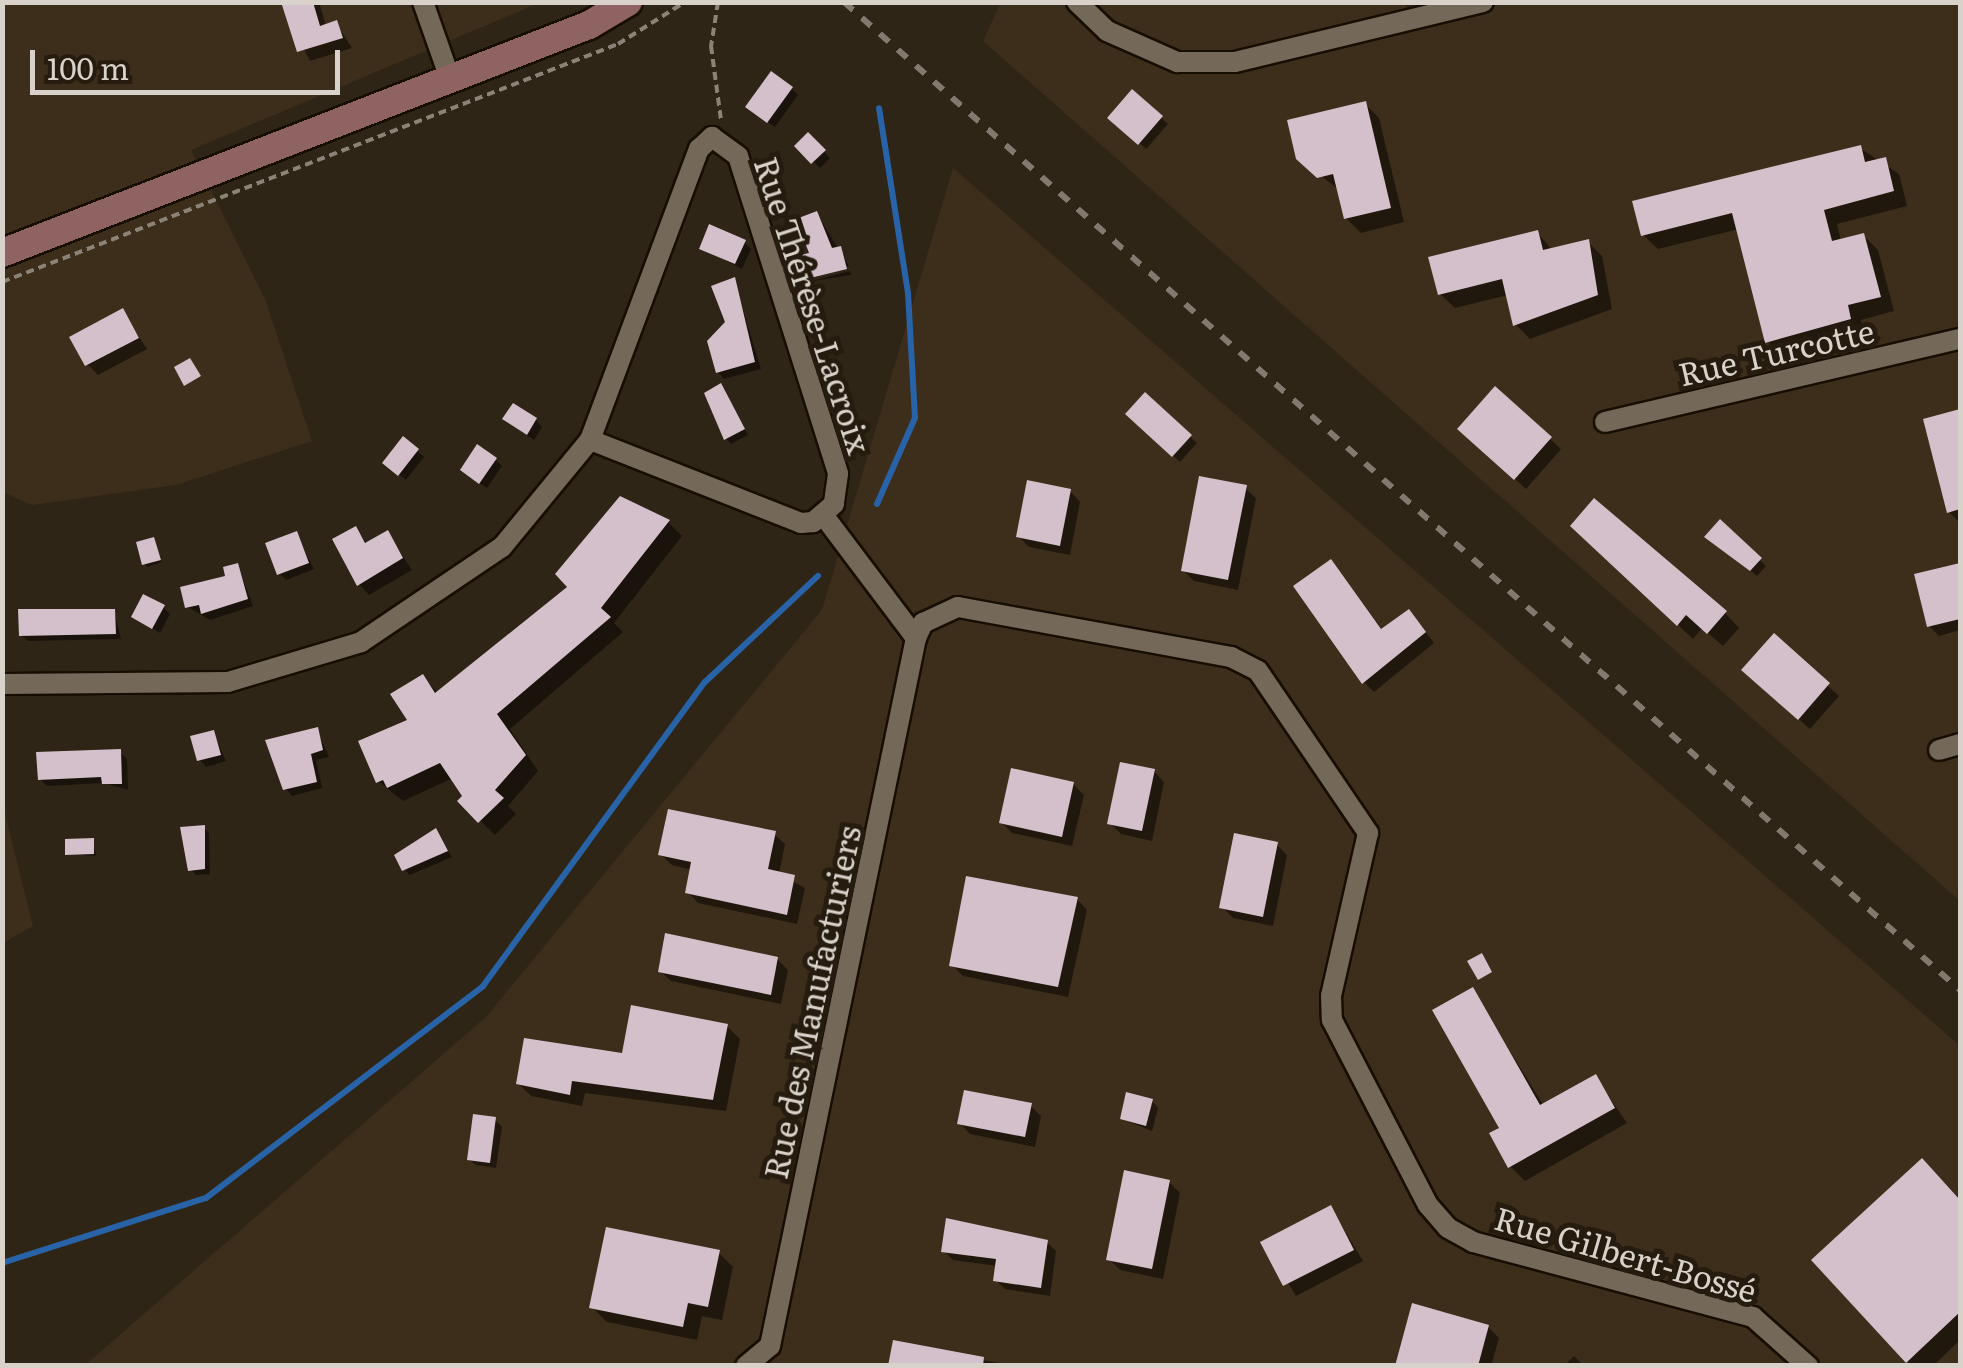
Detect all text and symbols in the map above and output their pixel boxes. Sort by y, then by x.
scale bar [35,30,345,92]
text: 100 m [47,45,129,89]
street label: Rue Thérèse-Lacroix [748,152,880,458]
street label: Rue Turcotte [1674,310,1878,392]
street label: Rue des Manufacturiers [755,822,867,1182]
street label: Rue Gilbert-Bossé [1491,1197,1761,1309]

